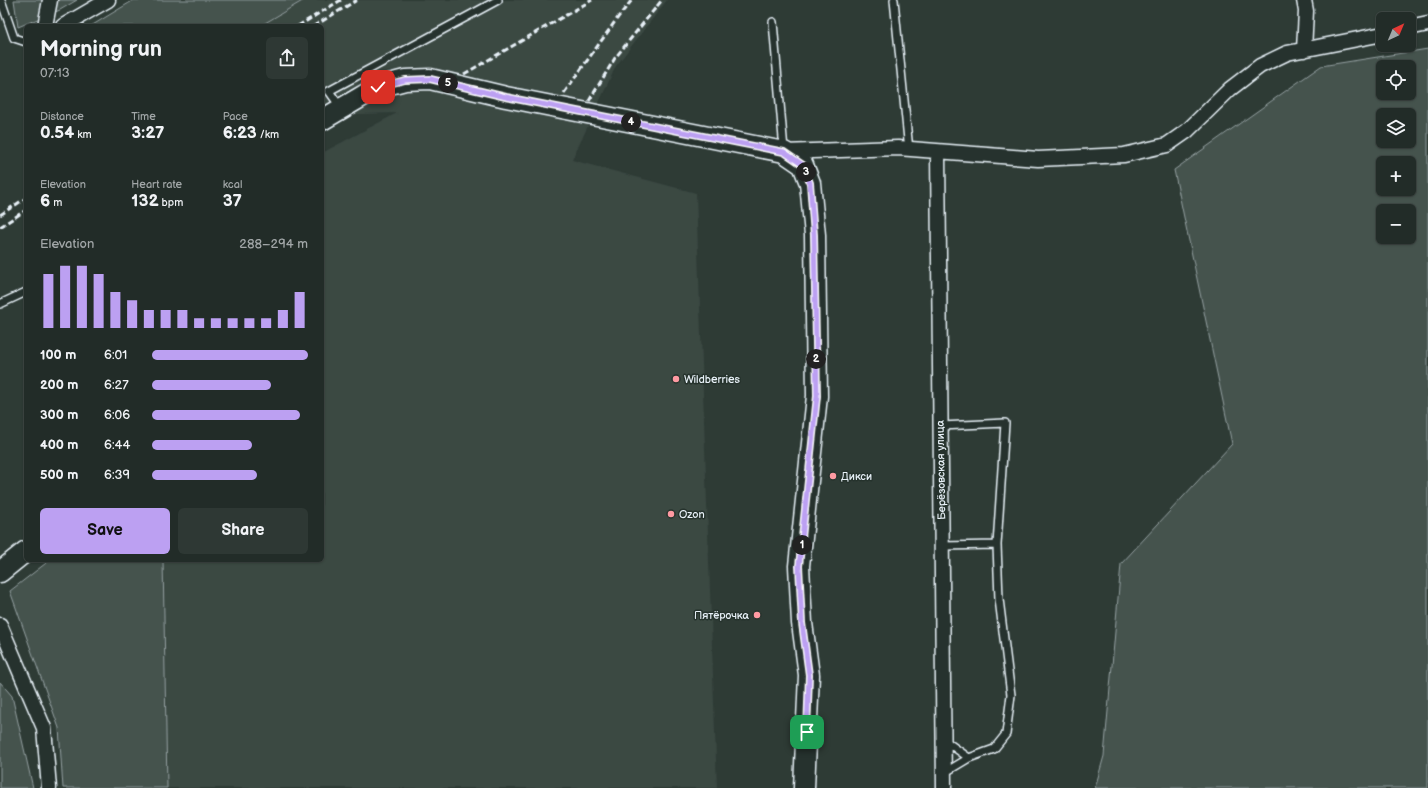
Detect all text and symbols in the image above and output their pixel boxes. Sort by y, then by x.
north arrow [1376,12,1416,52]
map controls [1376,12,1416,244]
text: Morning run [40,36,162,63]
button: share [266,37,308,79]
button: locate [1376,60,1416,100]
text: 07:13 [40,65,70,81]
pin [361,70,395,104]
pin: 5 [438,73,458,93]
icon: check [367,76,389,98]
text: 5 [445,76,451,89]
button: layers [1376,108,1416,148]
text: Distance [40,110,84,123]
text: Time [131,110,156,123]
text: Pace [223,110,248,123]
pin: 4 [621,112,641,132]
text: 4 [628,115,634,128]
text: 0.54 [40,123,74,143]
text: 3:27 [131,123,164,143]
text: 6:23 [223,123,257,143]
text: km [74,128,92,141]
text: /km [257,128,279,141]
button: + [1376,156,1416,196]
pin: 3 [796,162,816,182]
text: 3 [803,165,809,178]
text: Elevation [40,178,86,191]
text: Heart rate [131,178,182,191]
text: kcal [223,178,242,191]
text: 6 [40,191,50,211]
text: 132 [131,191,159,211]
text: 37 [223,191,242,211]
text: m [50,196,62,209]
text: bpm [159,196,183,209]
button: − [1376,204,1416,244]
text: Elevation [40,236,94,252]
text: 288–294 m [239,236,308,252]
text: 100 m [40,347,76,363]
text: 6:01 [104,347,127,363]
pin: 2 [806,349,826,369]
text: 2 [813,352,819,365]
place label: Wildberries [684,373,741,386]
marker: Wildberries [671,374,681,384]
text: 200 m [40,377,78,393]
text: 6:27 [104,377,129,393]
text: 300 m [40,407,78,423]
text: 6:06 [104,407,130,423]
street label: Берёзовская улица [934,419,948,520]
text: 400 m [40,437,78,453]
text: 6:44 [104,437,130,453]
text: 500 m [40,467,78,483]
text: 6:39 [104,467,130,483]
place label: Дикси [841,470,872,483]
marker: Дикси [828,471,838,481]
button: Save [40,508,170,554]
button: Share [178,508,308,554]
place label: Ozon [679,508,705,521]
marker: Ozon [666,509,676,519]
pin: 1 [792,535,812,555]
text: 1 [800,538,804,551]
place label: Пятёрочка [694,609,749,622]
marker: Пятёрочка [752,610,762,620]
pin [790,715,824,749]
icon: arrive [796,721,818,743]

